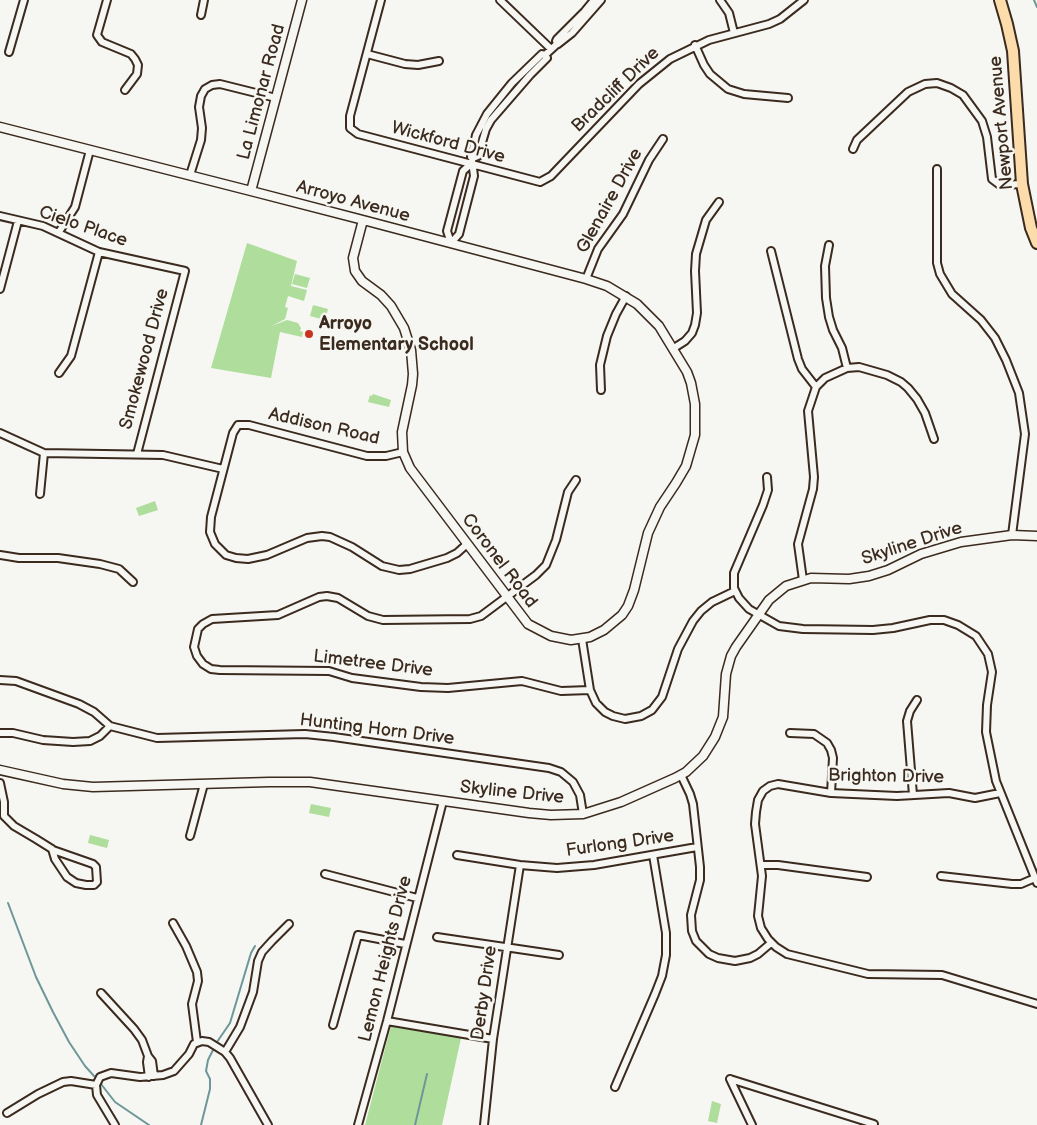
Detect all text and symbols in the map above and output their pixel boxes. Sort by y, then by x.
street label: La Limonar Road [233,22,291,162]
street label: Bradcliff Drive [568,43,664,137]
street label: Newport Avenue [985,55,1019,191]
street label: Wickford Drive [389,117,507,169]
street label: Glenaire Drive [572,145,648,257]
street label: Arroyo Avenue [294,176,412,228]
street label: Cielo Place [36,202,130,252]
street label: Smokewood Drive [116,286,174,432]
place label: Arroyo Elementary School [319,313,474,356]
marker: Arroyo Elementary School [303,328,315,340]
street label: Addison Road [266,404,382,450]
street label: Coronel Road [456,510,542,612]
street label: Skyline Drive [859,518,965,570]
street label: Limetree Drive [312,646,434,682]
street label: Hunting Horn Drive [298,710,456,750]
street label: Brighton Drive [828,765,944,789]
street label: Skyline Drive [459,777,565,809]
street label: Furlong Drive [565,826,675,862]
street label: Lemon Heights Drive [355,874,417,1044]
street label: Derby Drive [468,944,502,1042]

